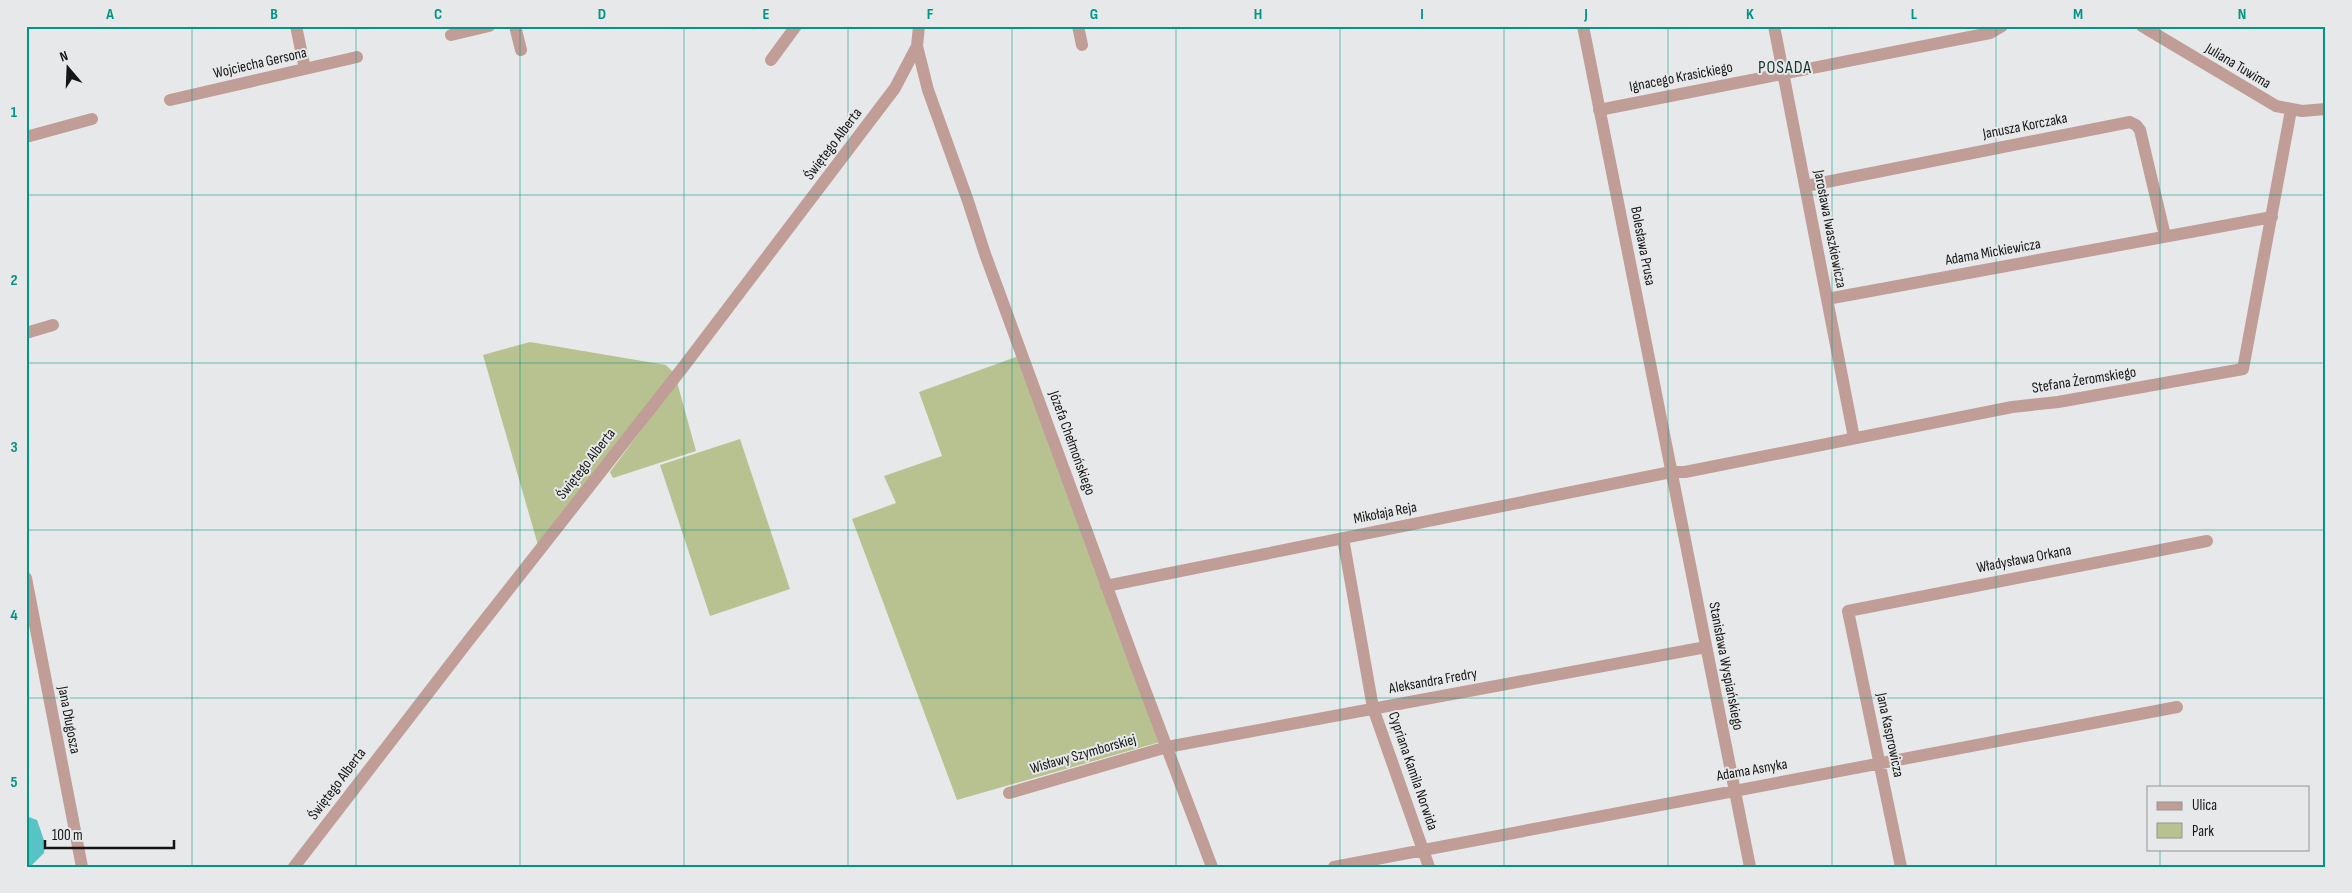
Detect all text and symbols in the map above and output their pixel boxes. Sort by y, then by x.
text: A [105,5,114,24]
text: B [270,5,278,24]
text: C [434,5,442,24]
text: D [598,5,606,24]
text: E [763,5,770,24]
text: F [927,5,934,24]
text: G [1090,5,1098,24]
text: H [1254,5,1262,24]
text: I [1420,5,1424,24]
text: J [1583,5,1588,24]
text: K [1746,5,1754,24]
text: L [1911,5,1918,24]
text: M [2073,5,2083,24]
text: N [2238,5,2246,24]
street label: Juliana Tuwima [2201,38,2275,93]
north arrow [42,42,92,92]
street label: Wojciecha Gersona [211,43,309,83]
text: N [58,47,70,65]
district label: POSADA [1758,57,1812,78]
street label: Ignacego Krasickiego [1628,58,1734,96]
text: 1 [11,103,18,122]
street label: Świętego Alberta [800,104,866,184]
street label: Janusza Korczaka [1980,108,2069,144]
street label: Jarosława Iwaszkiewicza [1809,167,1851,290]
street label: Bolesława Prusa [1626,205,1660,287]
street label: Adama Mickiewicza [1943,234,2042,270]
text: 2 [10,271,18,290]
street label: Stefana Żeromskiego [2030,362,2138,398]
street label: Józefa Chełmońskiego [1044,387,1100,498]
street label: Świętego Alberta [552,424,620,503]
text: 3 [10,438,18,457]
street label: Mikołaja Reja [1352,498,1418,528]
street label: Władysława Orkana [1975,540,2073,577]
street label: Stanisława Wyspiańskiego [1704,600,1748,732]
text: 4 [10,606,18,625]
street label: Aleksandra Fredry [1386,664,1479,698]
street label: Jana Długosza [53,684,85,756]
street label: Jana Kasprowicza [1872,690,1908,779]
street label: Cypriana Kamila Norwida [1384,709,1442,833]
street label: Wisławy Szymborskiej [1028,730,1139,778]
street label: Świętego Alberta [304,744,370,824]
street label: Adama Asnyka [1714,754,1789,786]
text: 5 [10,773,18,792]
legend [2147,786,2310,850]
text: Ulica [2192,796,2217,815]
scale bar [45,818,174,850]
text: Park [2192,822,2214,841]
text: 100 m [52,826,83,845]

